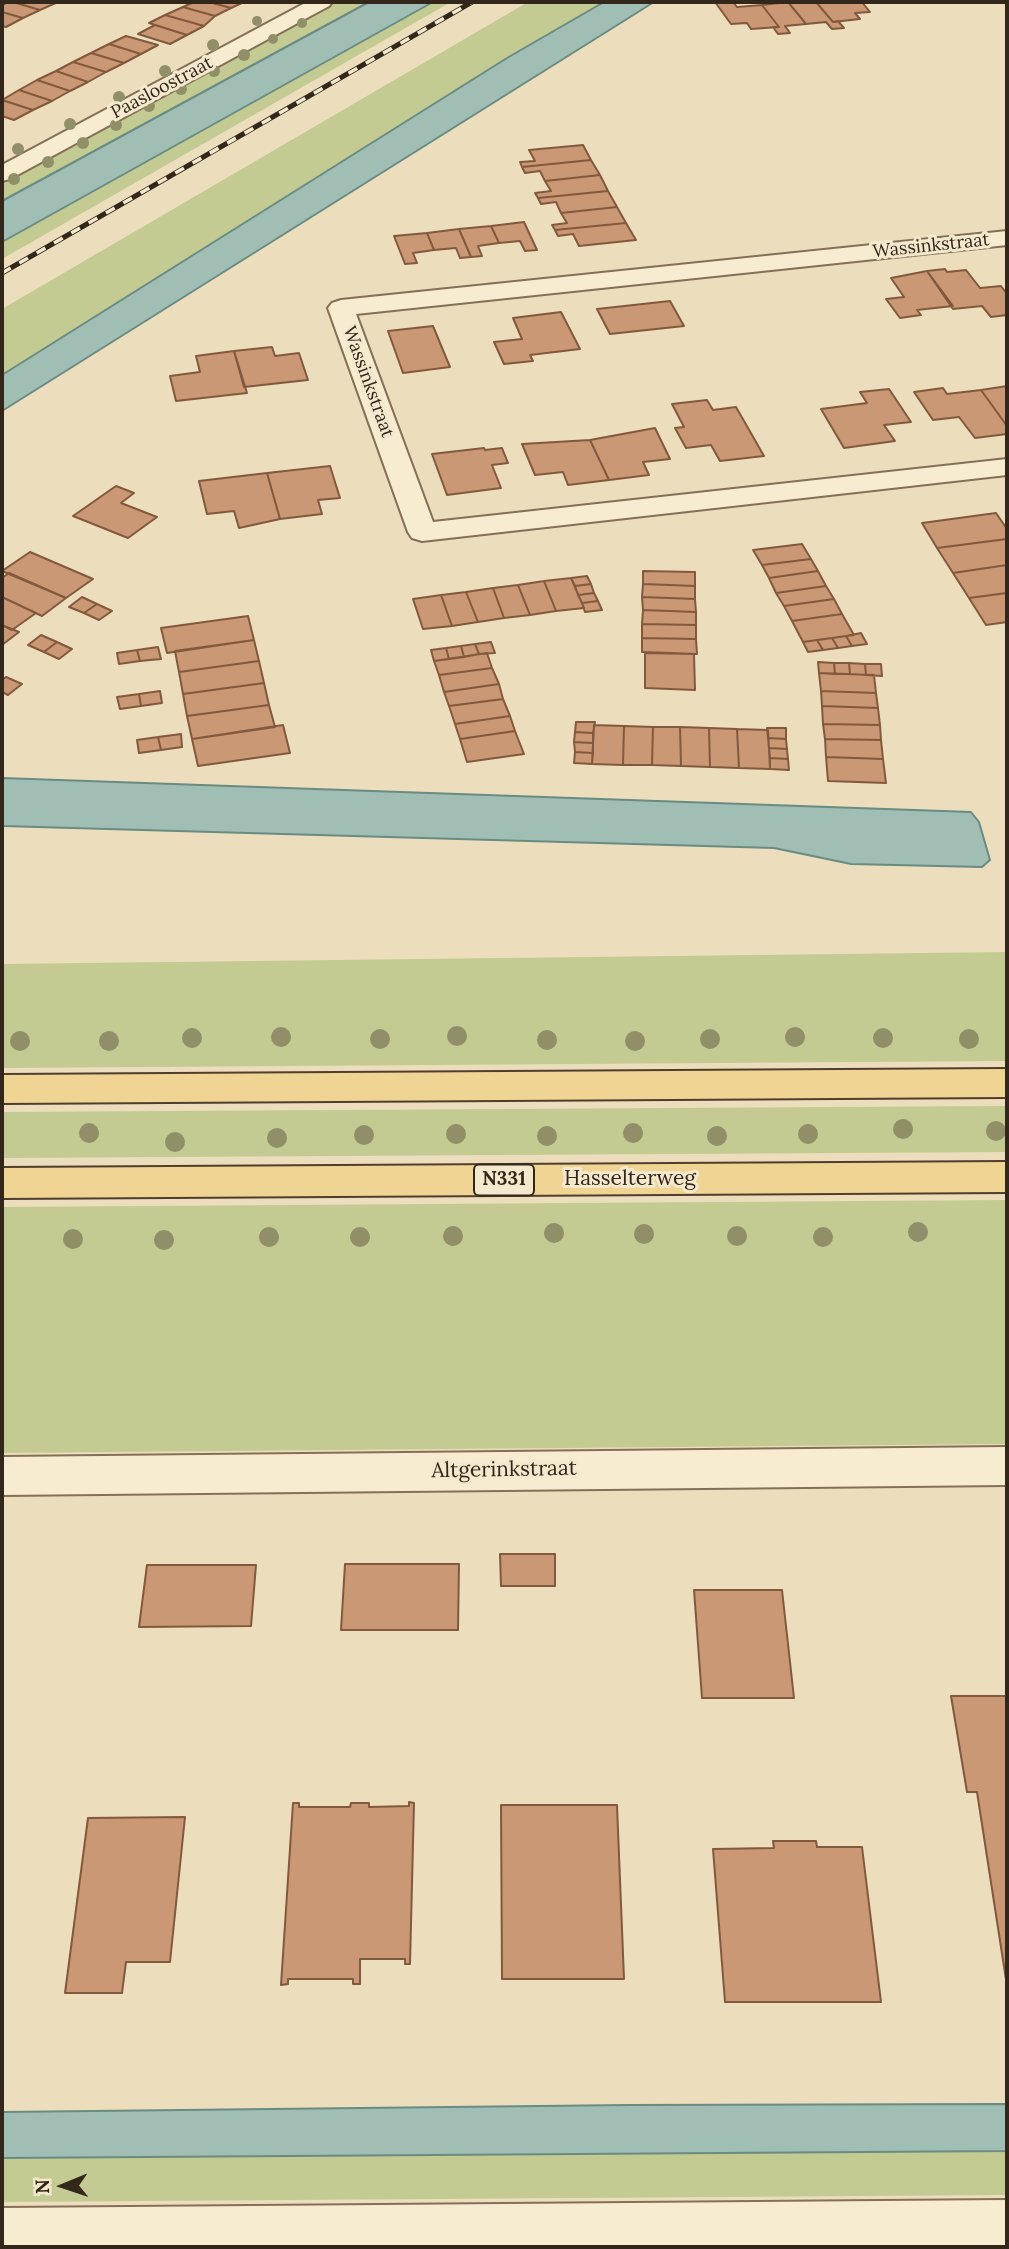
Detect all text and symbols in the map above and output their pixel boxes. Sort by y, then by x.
street label: Paasloostraat [107,52,217,124]
street label: Wassinkstraat [872,229,990,263]
street label: Wassinkstraat [338,323,398,441]
road number: N331 [474,1164,534,1196]
street label: Hasselterweg [564,1166,696,1192]
street label: Altgerinkstraat [431,1456,577,1484]
north arrow [28,2151,98,2221]
text: N [30,2179,54,2194]

